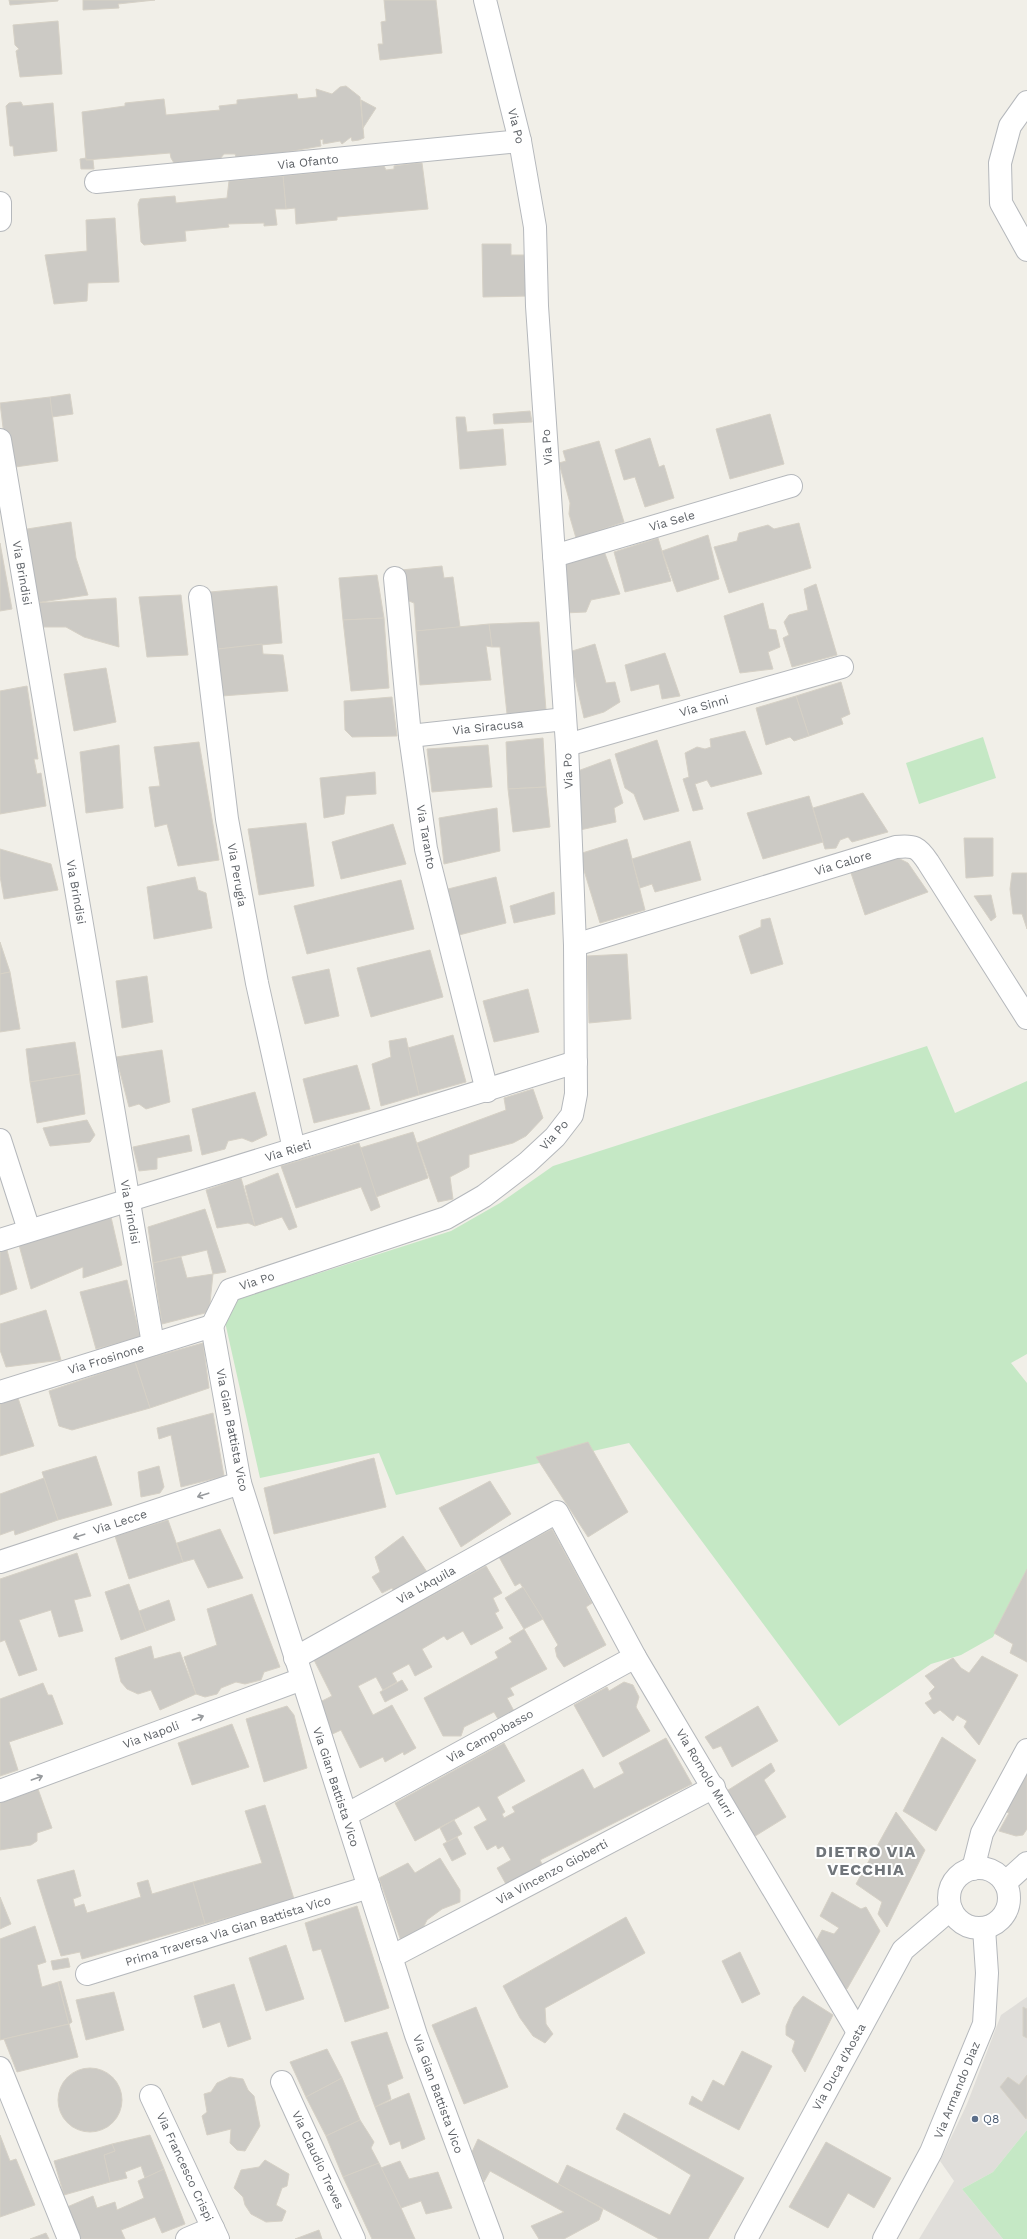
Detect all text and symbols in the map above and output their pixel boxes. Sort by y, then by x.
street label: Via Po [505,107,527,145]
street label: Via Ofanto [277,152,339,172]
street label: Via Po [539,429,555,465]
street label: Via Sele [648,508,696,534]
street label: Via Brindisi [9,540,35,606]
street label: Via Sinni [678,692,730,720]
street label: Via Siracusa [452,716,524,738]
street label: Via Po [560,753,576,789]
street label: Via Taranto [413,804,439,870]
street label: Via Perugia [225,842,250,908]
street label: Via Calore [813,848,873,878]
street label: Via Brindisi [63,859,89,925]
street label: Via Po [537,1117,571,1153]
street label: Via Rieti [263,1137,313,1165]
street label: Via Brindisi [117,1179,143,1245]
street label: Via Po [238,1269,276,1293]
street label: Via Frosinone [66,1341,146,1377]
street label: Via Gian Battista Vico [213,1367,251,1493]
one-way arrow [197,1492,210,1499]
street label: Via Lecce [91,1507,149,1537]
one-way arrow [73,1533,86,1540]
street label: Via L'Aquila [394,1563,458,1607]
street label: Via Campobasso [444,1706,536,1766]
one-way arrow [191,1714,204,1721]
street label: Via Napoli [121,1718,181,1752]
street label: Via Gian Battista Vico [310,1725,362,1849]
street label: Via Romolo Murri [673,1726,737,1820]
one-way arrow [30,1773,42,1781]
street label: Via Vincenzo Gioberti [494,1837,610,1907]
district label: DIETRO VIA VECCHIA [816,1842,916,1879]
street label: Prima Traversa Via Gian Battista Vico [123,1893,333,1969]
street label: Via Duca d'Aosta [809,2021,869,2113]
street label: Via Gian Battista Vico [410,2033,466,2155]
street label: Via Armando Diaz [931,2039,983,2141]
street label: Via Claudio Treves [289,2109,347,2211]
street label: Via Francesco Crispi [154,2110,216,2224]
place label: Q8 [983,2112,999,2126]
marker: Q8 [970,2114,980,2124]

